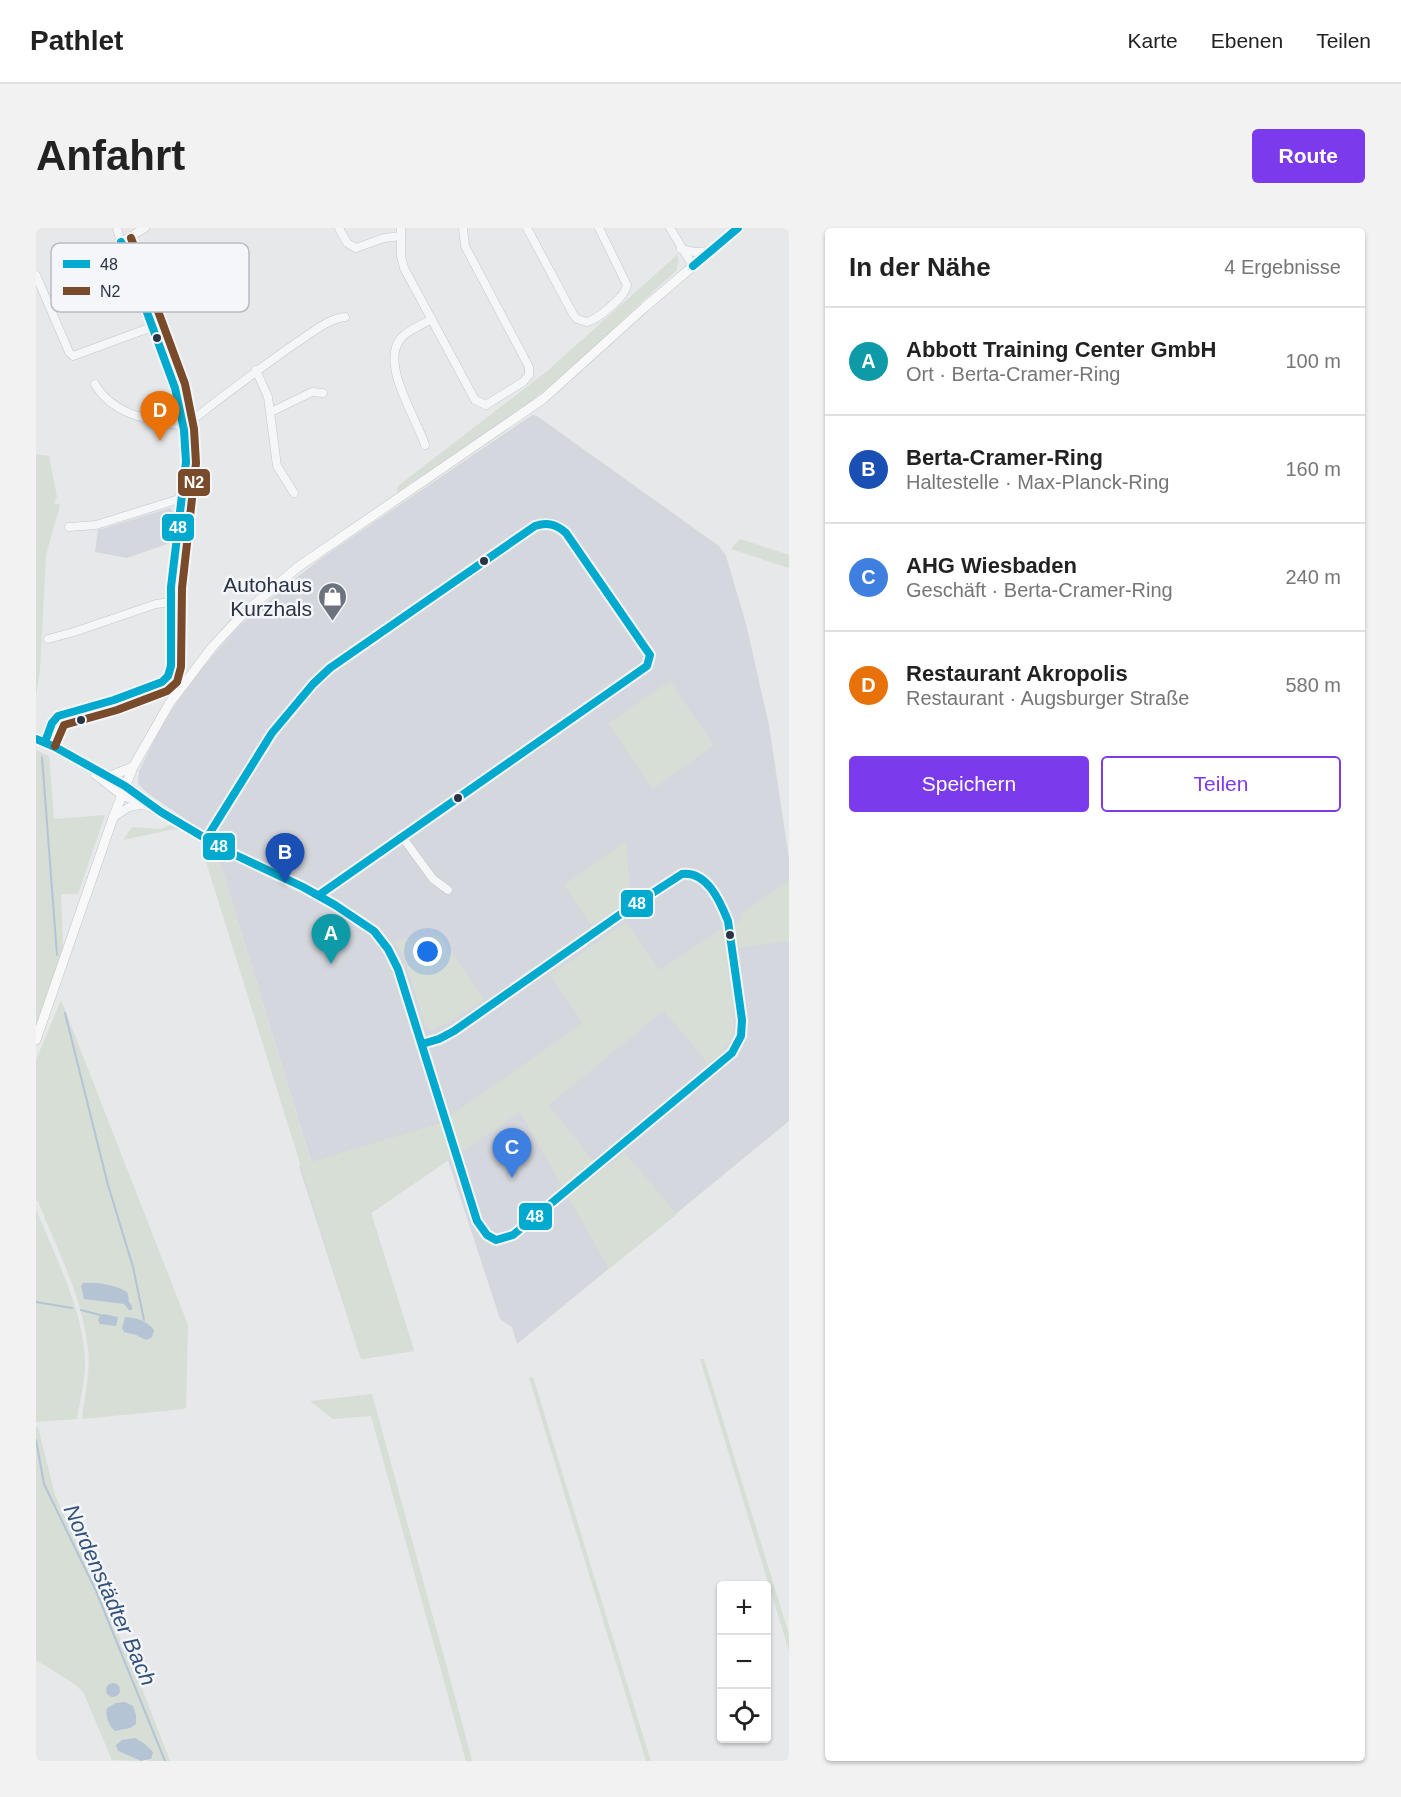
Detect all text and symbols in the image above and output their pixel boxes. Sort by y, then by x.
text: Pathlet [30,25,123,56]
text: Karte [1128,29,1178,52]
text: Ebenen [1211,29,1283,52]
text: Teilen [1316,29,1371,52]
button: Route [1252,129,1365,183]
text: Anfahrt [36,132,185,179]
legend [51,243,249,312]
text: In der Nähe [849,252,991,282]
text: 48 [100,256,118,273]
text: 4 Ergebnisse [1224,256,1341,278]
text: N2 [100,283,121,300]
unlabelled marker [151,332,163,344]
text: Abbott Training Center GmbH [906,337,1216,362]
text: A [861,350,876,372]
text: 100 m [1285,350,1341,372]
text: Ort · Berta-Cramer-Ring [906,363,1120,385]
pin: D [140,392,180,441]
text: Berta-Cramer-Ring [906,445,1103,470]
text: B [861,458,876,480]
text: 160 m [1285,458,1341,480]
line badge: N2 [177,468,211,497]
text: Haltestelle · Max-Planck-Ring [906,471,1169,493]
text: N2 [184,474,204,491]
line badge: 48 [161,513,195,542]
text: 48 [169,519,187,536]
text: AHG Wiesbaden [906,553,1077,578]
unlabelled marker [478,555,490,567]
text: C [861,566,876,588]
text: 240 m [1285,566,1341,588]
place label: Autohaus Kurzhals [223,573,312,620]
text: Geschäft · Berta-Cramer-Ring [906,579,1173,601]
shop icon: Autohaus Kurzhals [317,580,349,622]
text: Restaurant Akropolis [906,661,1128,686]
text: D [861,674,876,696]
text: 580 m [1285,674,1341,696]
text: Restaurant · Augsburger Straße [906,687,1189,709]
unlabelled marker [75,714,87,726]
button: Speichern [849,756,1089,812]
button: Teilen [1101,756,1341,812]
unlabelled marker [452,792,464,804]
line badge: 48 [202,832,236,861]
pin: B [266,834,304,883]
text: 48 [210,838,228,855]
line badge: 48 [620,889,654,918]
text: 48 [628,895,646,912]
pin: A [312,914,350,964]
unlabelled marker [724,929,736,941]
your location [413,937,442,966]
pin: C [492,1128,532,1178]
line badge: 48 [518,1202,553,1231]
text: 48 [526,1208,544,1225]
water label: Nordenstädter Bach [59,1501,161,1689]
map controls [717,1581,771,1743]
button: + [717,1581,771,1635]
button: − [717,1635,771,1689]
button: locate [717,1689,771,1743]

